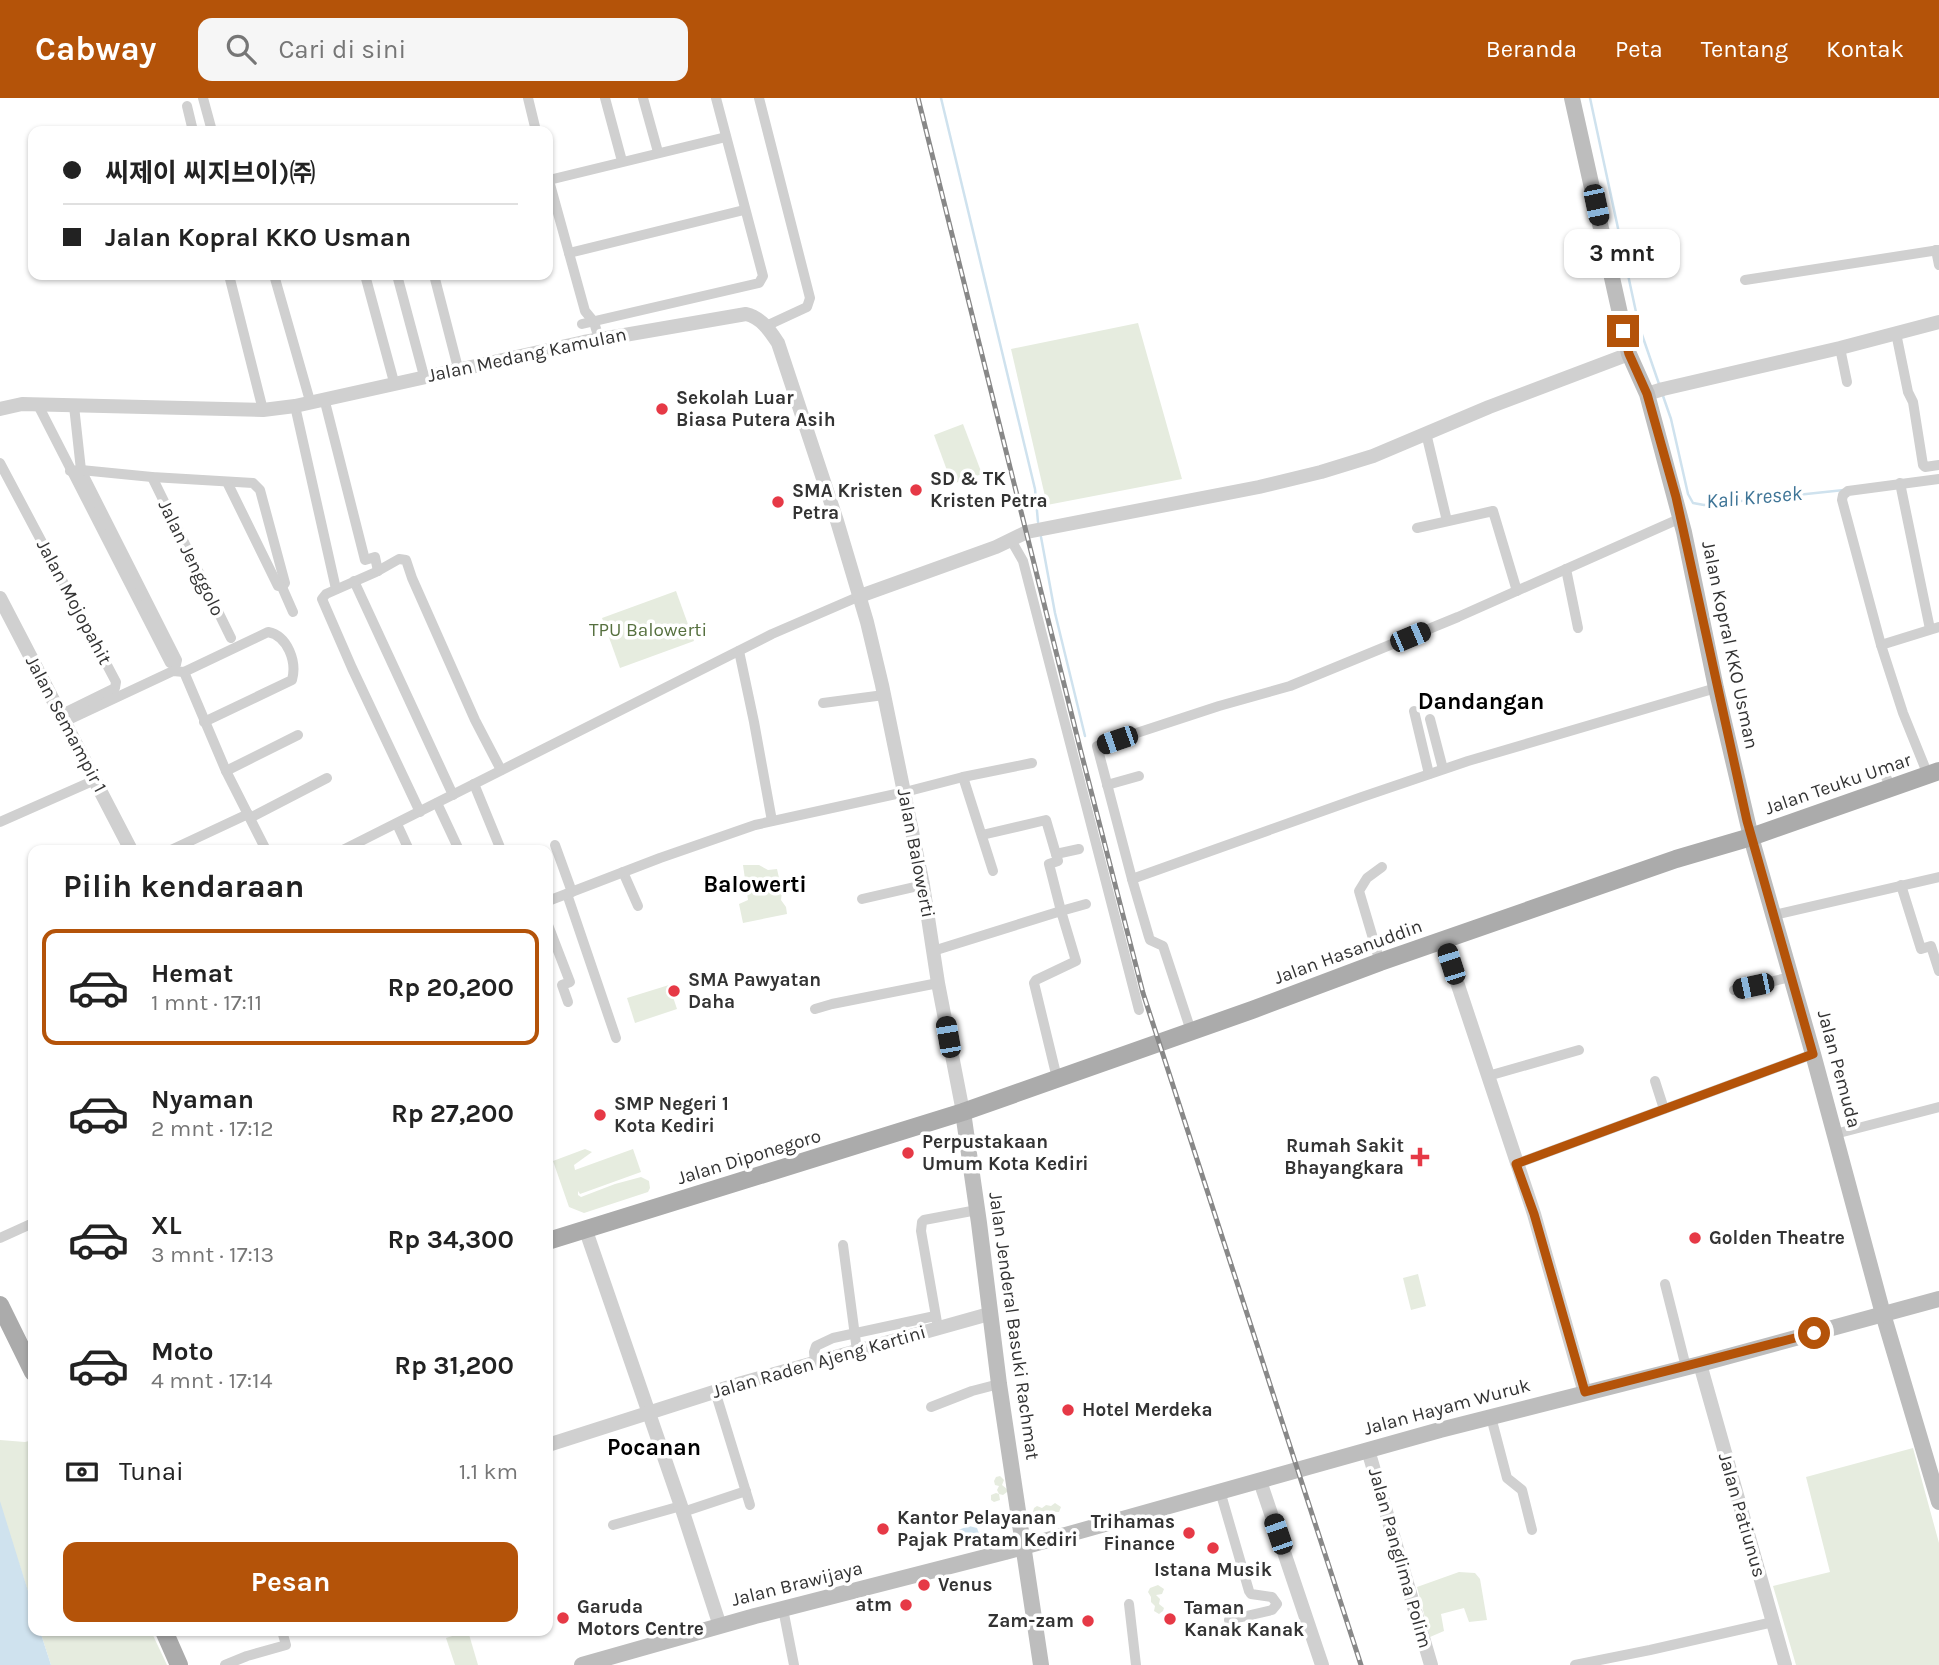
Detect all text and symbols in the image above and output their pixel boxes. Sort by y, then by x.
search box [198,18,688,81]
text: Cabway [35,30,156,68]
icon: search [222,30,260,68]
text: Cari di sini [278,34,406,65]
text: Beranda [1486,35,1577,63]
text: Peta [1615,35,1663,63]
text: Tentang [1701,35,1788,63]
text: Kontak [1826,35,1904,63]
text: 씨제이 씨지브이)㈜ [105,158,315,189]
car [1582,182,1611,228]
text: Jalan Kopral KKO Usman [105,222,411,253]
callout: 3 mnt [1565,230,1681,278]
text: 3 mnt [1589,240,1655,267]
route end [1607,315,1639,347]
street label: Jalan Medang Kamulan [426,323,628,387]
place label: Sekolah Luar Biasa Putera Asih [676,387,835,431]
marker: Sekolah Luar Biasa Putera Asih [654,401,670,417]
place label: SD & TK Kristen Petra [930,468,1048,512]
place label: SMA Kristen Petra [792,480,903,524]
water label: Kali Kresek [1705,481,1803,513]
marker: SD & TK Kristen Petra [908,482,924,498]
marker: SMA Kristen Petra [770,494,786,510]
street label: Jalan Jenggolo [153,496,229,620]
street label: Jalan Mojopahit [32,536,116,668]
street label: Jalan Kopral KKO Usman [1697,539,1763,751]
park label: TPU Balowerti [589,619,707,641]
car [1387,619,1434,655]
street label: Jalan Semampir 1 [21,652,111,796]
district label: Dandangan [1418,688,1544,715]
car [1094,723,1141,757]
street label: Jalan Teuku Umar [1762,749,1914,819]
street label: Jalan Balowerti [893,787,939,919]
text: Pilih kendaraan [63,868,304,905]
district label: Balowerti [703,871,807,898]
street label: Jalan Hasanuddin [1271,915,1425,989]
car [1435,941,1468,987]
icon: car [67,956,130,1019]
text: Hemat [151,958,233,989]
place label: SMA Pawyatan Daha [688,969,821,1013]
car [1731,971,1776,1001]
text: Rp 20,200 [387,972,514,1003]
marker: SMA Pawyatan Daha [666,983,682,999]
text: 1 mnt · 17:11 [151,989,262,1016]
street label: Jalan Pemuda [1813,1008,1865,1130]
car [935,1014,962,1060]
icon: car [67,1082,130,1145]
text: Nyaman [151,1084,254,1115]
place label: SMP Negeri 1 Kota Kediri [614,1093,729,1137]
text: Rp 27,200 [391,1098,514,1129]
marker: SMP Negeri 1 Kota Kediri [592,1107,608,1123]
text: 2 mnt · 17:12 [151,1115,274,1142]
street label: Jalan Diponegoro [674,1125,824,1189]
place label: Perpustakaan Umum Kota Kediri [922,1131,1089,1175]
place label: Rumah Sakit Bhayangkara [1284,1135,1404,1179]
marker: Perpustakaan Umum Kota Kediri [900,1145,916,1161]
marker: Rumah Sakit Bhayangkara [1410,1147,1430,1167]
street label: Jalan Jenderal Basuki Rachmat [984,1191,1044,1461]
icon: car [67,1208,130,1271]
text: XL [151,1210,182,1241]
text: Rp 34,300 [388,1224,514,1255]
place label: Golden Theatre [1709,1227,1845,1249]
marker: Golden Theatre [1687,1230,1703,1246]
text: 3 mnt · 17:13 [151,1241,274,1268]
route start [1798,1317,1830,1349]
street label: Jalan Raden Ajeng Kartini [710,1321,928,1403]
icon: car [67,1334,130,1397]
text: Moto [151,1336,213,1367]
text: Rp 31,200 [394,1350,514,1381]
text: 4 mnt · 17:14 [151,1367,273,1394]
street label: Jalan Hayam Wuruk [1361,1374,1533,1440]
place label: Hotel Merdeka [1082,1399,1213,1421]
marker: Hotel Merdeka [1060,1402,1076,1418]
district label: Pocanan [607,1434,701,1461]
street label: Jalan Patiunus [1714,1450,1770,1580]
icon: cash [63,1453,101,1491]
text: Tunai [119,1456,184,1487]
text: 1.1 km [459,1458,518,1485]
street label: Jalan Panglima Polim [1364,1465,1436,1651]
place label: Kantor Pelayanan Pajak Pratam Kediri [897,1507,1078,1551]
place label: Trihamas Finance [1091,1511,1175,1555]
car [1262,1511,1295,1557]
marker: Kantor Pelayanan Pajak Pratam Kediri [875,1521,891,1537]
marker: Trihamas Finance [1181,1525,1197,1541]
marker: Istana Musik [1205,1540,1221,1556]
button: Pesan [63,1542,518,1622]
street label: Jalan Brawijaya [729,1557,865,1611]
place label: Istana Musik [1154,1559,1272,1581]
place label: Venus [938,1574,993,1596]
marker: Venus [916,1577,932,1593]
place label: atm [855,1594,892,1616]
place label: Garuda Motors Centre [577,1596,704,1640]
marker: atm [898,1597,914,1613]
place label: Taman Kanak Kanak [1184,1597,1304,1641]
marker: Garuda Motors Centre [555,1610,571,1626]
place label: Zam-zam [987,1610,1074,1632]
marker: Taman Kanak Kanak [1162,1611,1178,1627]
marker: Zam-zam [1080,1613,1096,1629]

